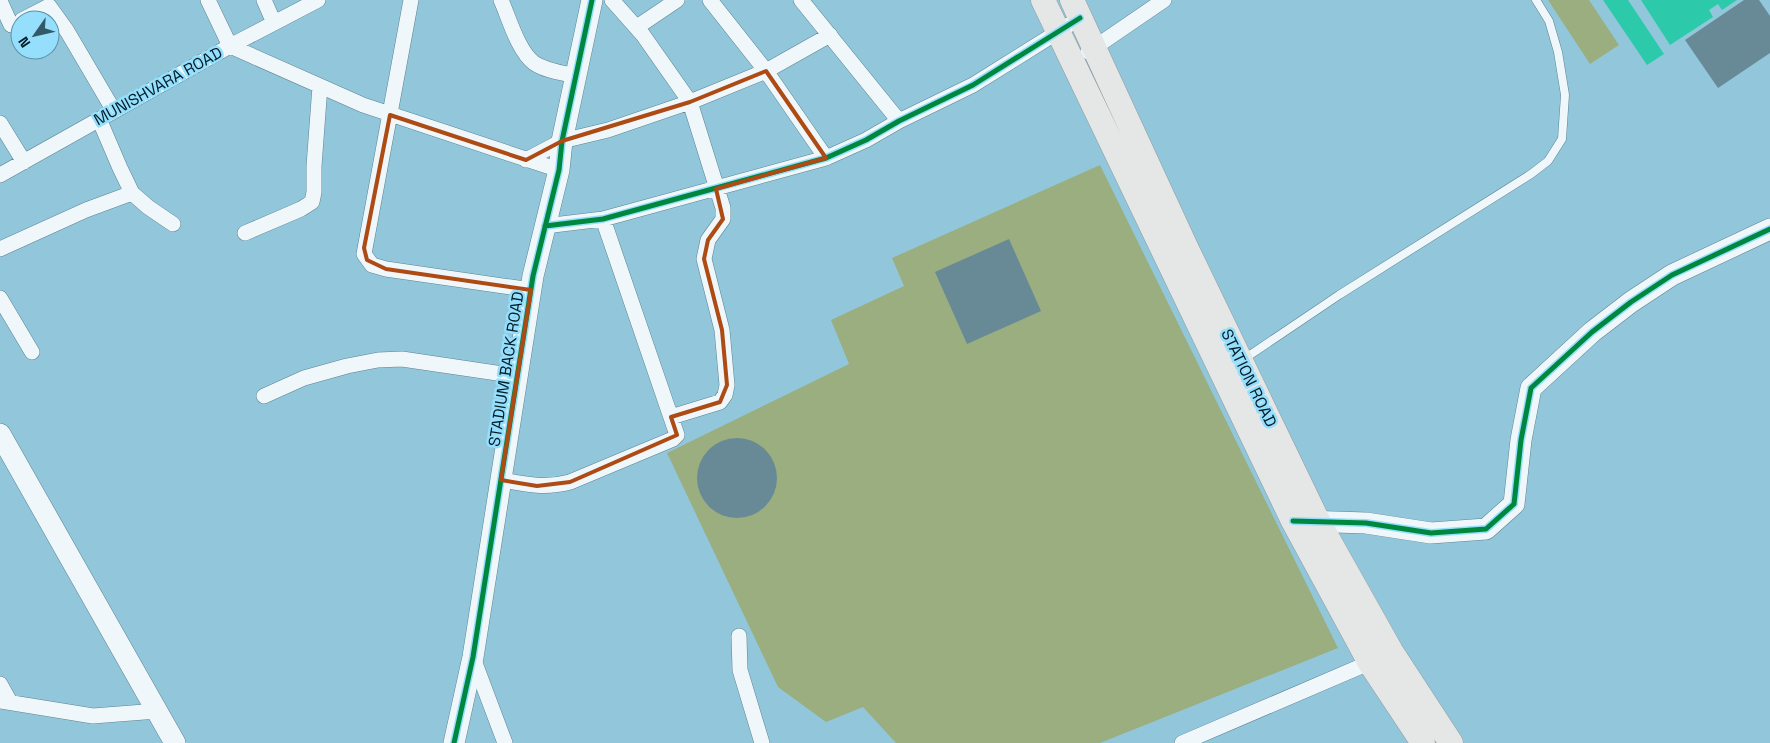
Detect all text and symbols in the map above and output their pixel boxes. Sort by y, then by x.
north arrow [10,10,60,60]
text: N [14,33,34,51]
street label: MUNISHVARA ROAD [90,42,226,130]
street label: STADIUM BACK ROAD [483,290,529,448]
street label: STATION ROAD [1216,326,1282,430]

